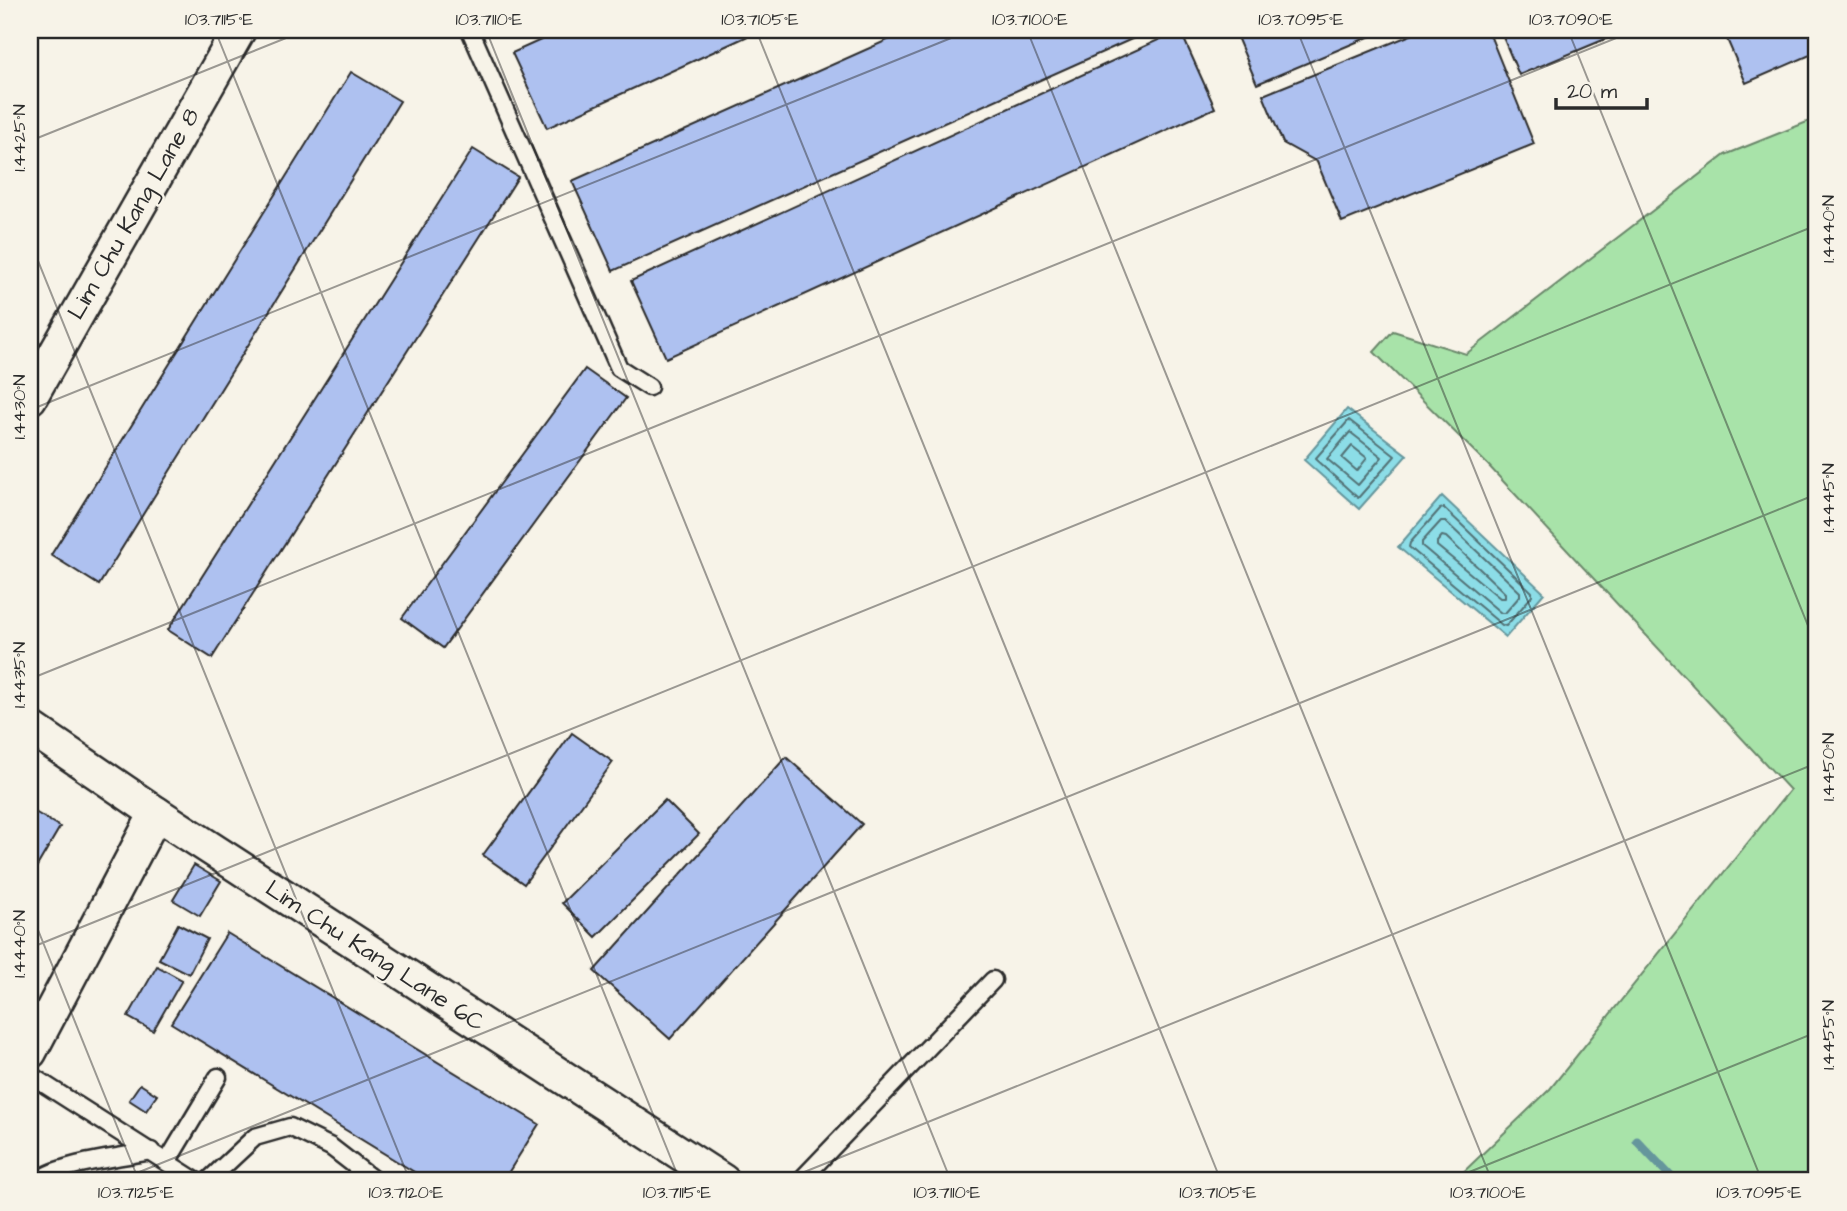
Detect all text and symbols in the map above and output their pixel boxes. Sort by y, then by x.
text: 103.7115°E [185,7,254,32]
text: 103.7110°E [456,7,523,32]
text: 103.7105°E [721,7,799,32]
text: 103.7100°E [992,7,1068,32]
text: 103.7095°E [1258,7,1344,32]
text: 103.7090°E [1529,7,1613,32]
scale bar [1556,66,1647,110]
text: 20 m [1567,77,1618,106]
street label: Lim Chu Kang Lane 8 [60,102,209,326]
text: 1.4425°N [7,104,32,172]
text: 1.4440°N [1816,195,1841,263]
text: 1.4430°N [7,374,32,440]
text: 1.4445°N [1816,463,1841,533]
text: 1.4435°N [7,642,32,708]
text: 1.4450°N [1816,733,1841,801]
street label: Lim Chu Kang Lane 6C [258,872,491,1041]
text: 1.4440°N [7,910,32,978]
text: 1.4455°N [1816,1000,1841,1070]
text: 103.7125°E [98,1180,175,1205]
text: 103.7120°E [369,1180,444,1205]
text: 103.7115°E [643,1180,712,1205]
text: 103.7110°E [914,1180,981,1205]
text: 103.7105°E [1179,1180,1257,1205]
text: 103.7100°E [1450,1180,1526,1205]
text: 103.7095°E [1716,1180,1802,1205]

